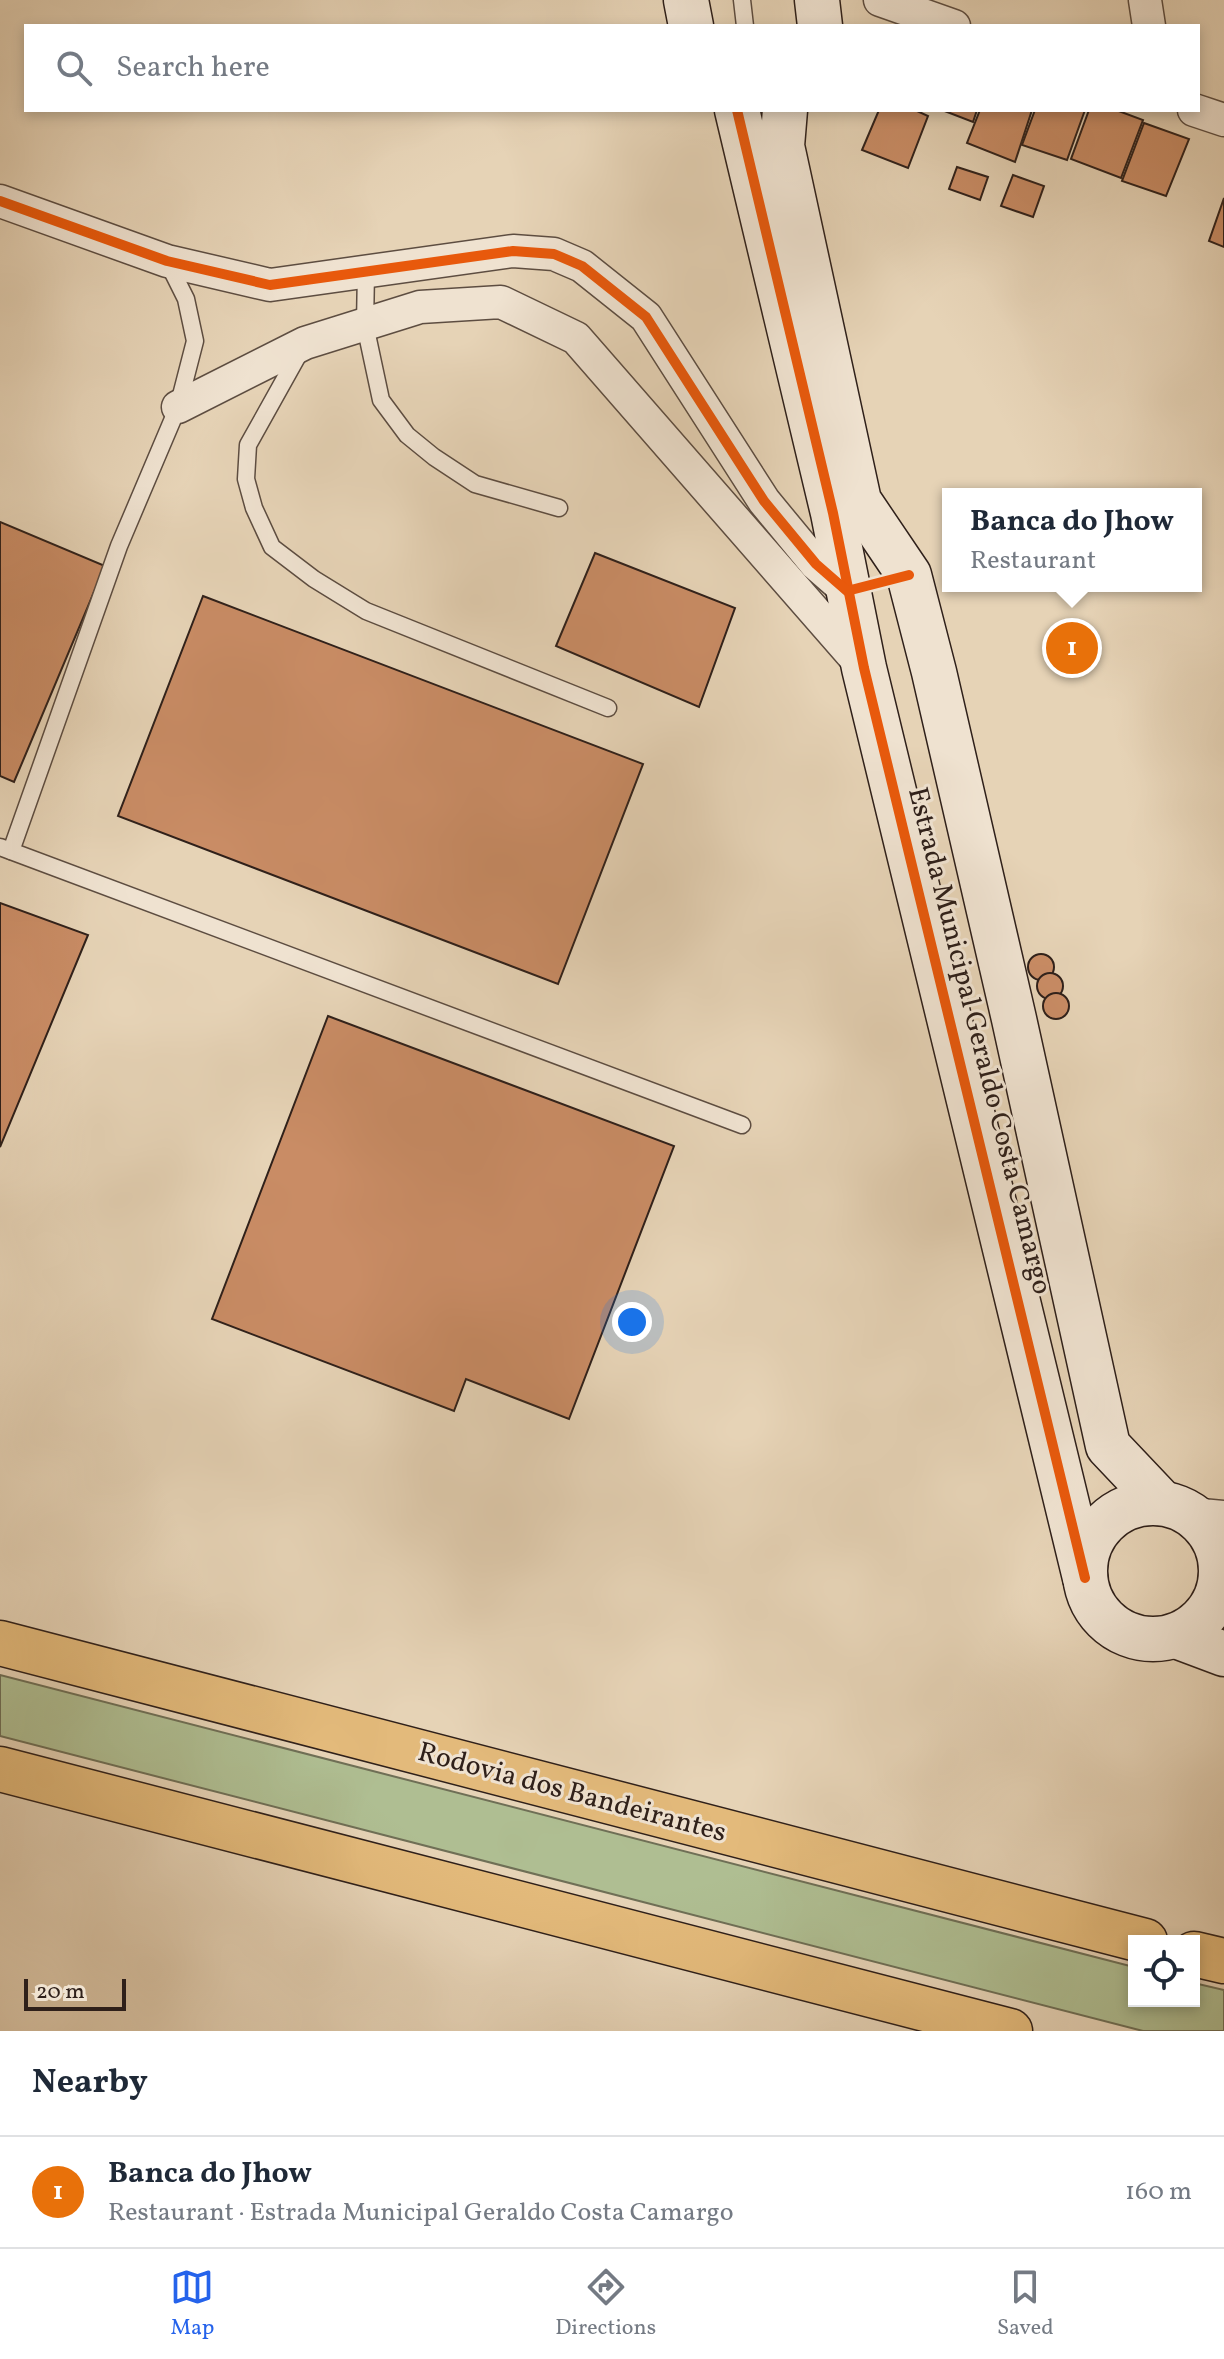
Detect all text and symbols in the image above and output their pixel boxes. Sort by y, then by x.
search box [24,24,1200,112]
icon: search [52,46,96,90]
text: Search here [116,47,270,89]
popup [942,488,1202,592]
text: Banca do Jhow [970,501,1174,543]
text: Restaurant [970,543,1096,579]
pin: 1 [1046,618,1098,678]
street label: Estrada Municipal Geraldo Costa Camargo [897,783,1061,1299]
your location [612,1302,652,1342]
street label: Rodovia dos Bandeirantes [414,1733,730,1853]
map controls [1128,1935,1200,2007]
button: locate [1128,1935,1200,2007]
scale bar [24,1975,126,2011]
text: 20 m [36,1977,85,2008]
text: Nearby [32,2060,148,2107]
text: Banca do Jhow [108,2153,312,2195]
text: 1 [53,2174,63,2210]
text: 160 m [1125,2174,1192,2210]
text: Restaurant · Estrada Municipal Geraldo Costa Camargo [108,2195,734,2231]
tab: Map [170,2265,214,2344]
tab: Directions [555,2265,656,2344]
tab: Saved [997,2265,1054,2344]

